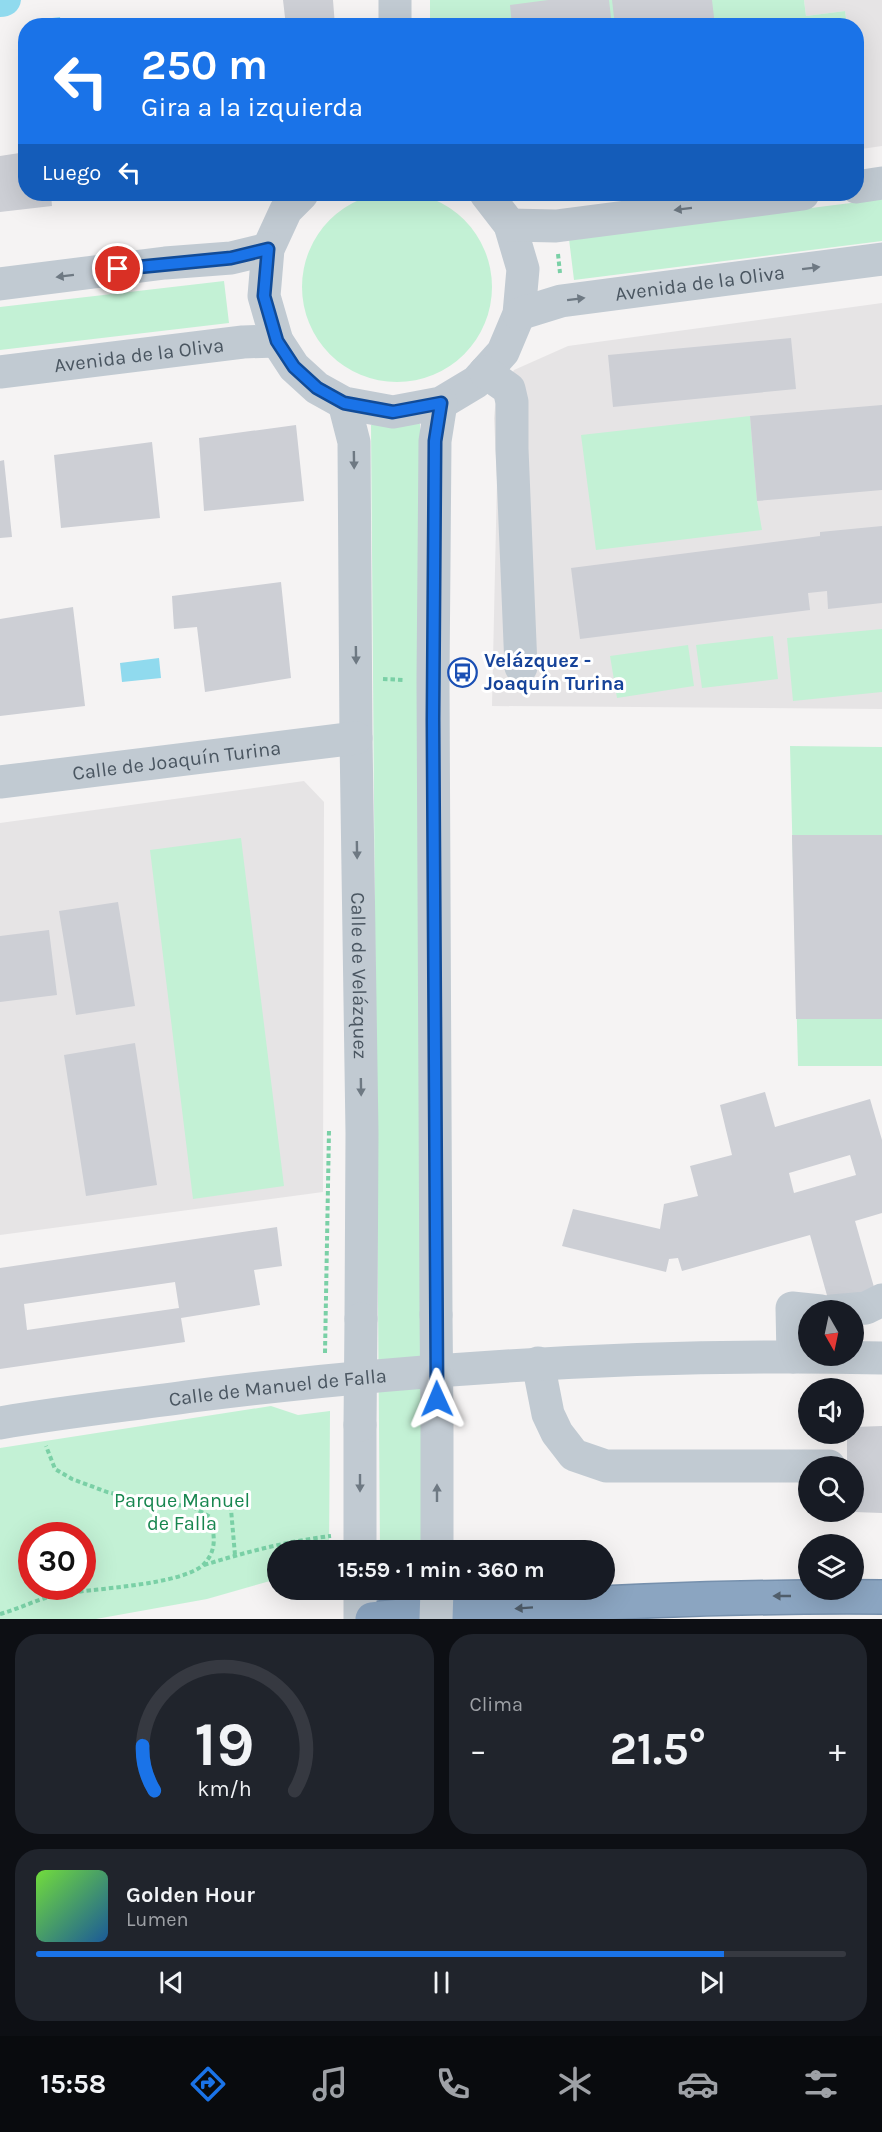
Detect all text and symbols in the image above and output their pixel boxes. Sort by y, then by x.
text: 250 m [141,40,268,90]
icon: left [42,42,120,120]
text: Gira a la izquierda [141,91,363,123]
icon: left [113,156,146,189]
text: Luego [42,160,101,186]
one-way arrow [673,205,692,214]
pin [92,243,143,294]
icon: arrive [101,252,134,285]
street label: Avenida de la Oliva [614,261,786,306]
one-way arrow [801,264,820,273]
one-way arrow [55,271,74,280]
one-way arrow [566,294,585,303]
street label: Avenida de la Oliva [53,333,225,377]
one-way arrow [349,451,359,470]
one-way arrow [351,646,361,665]
place label: Velázquez - Joaquín Turina [484,649,625,695]
bus stop icon: Velázquez - Joaquín Turina [447,656,479,688]
street label: Calle de Joaquín Turina [71,736,282,785]
one-way arrow [352,841,362,860]
street label: Calle de Velázquez [346,892,372,1059]
one-way arrow [356,1078,366,1097]
north arrow [798,1300,864,1366]
map controls [798,1300,864,1600]
street label: Calle de Manuel de Falla [167,1364,388,1411]
position arrow [405,1367,469,1431]
button: sound [798,1378,864,1444]
button: search [798,1456,864,1522]
one-way arrow [355,1474,365,1493]
one-way arrow [432,1483,442,1502]
park label: Parque Manuel de Falla [114,1489,250,1535]
speed limit sign: 30 [18,1522,96,1600]
button: layers [798,1534,864,1600]
text: 15:59 · 1 min · 360 m [337,1557,545,1583]
one-way arrow [772,1591,791,1601]
one-way arrow [514,1603,533,1612]
text: Clima [470,1693,523,1716]
text: 19 [194,1708,254,1781]
text: 21.5° [609,1723,706,1775]
text: − [470,1731,487,1769]
text: + [829,1731,846,1769]
text: km/h [197,1776,251,1801]
text: Golden Hour [126,1882,255,1908]
text: Lumen [126,1908,189,1931]
icon: previous [155,1966,188,1999]
icon: pause [425,1966,458,1999]
icon: next [695,1966,728,1999]
icon: directions [187,2063,229,2105]
icon: music [309,2063,351,2105]
icon: phone [432,2063,474,2105]
icon: climate [554,2063,596,2105]
icon: car [677,2063,719,2105]
icon: filters [800,2063,842,2105]
text: 15:58 [40,2068,106,2100]

